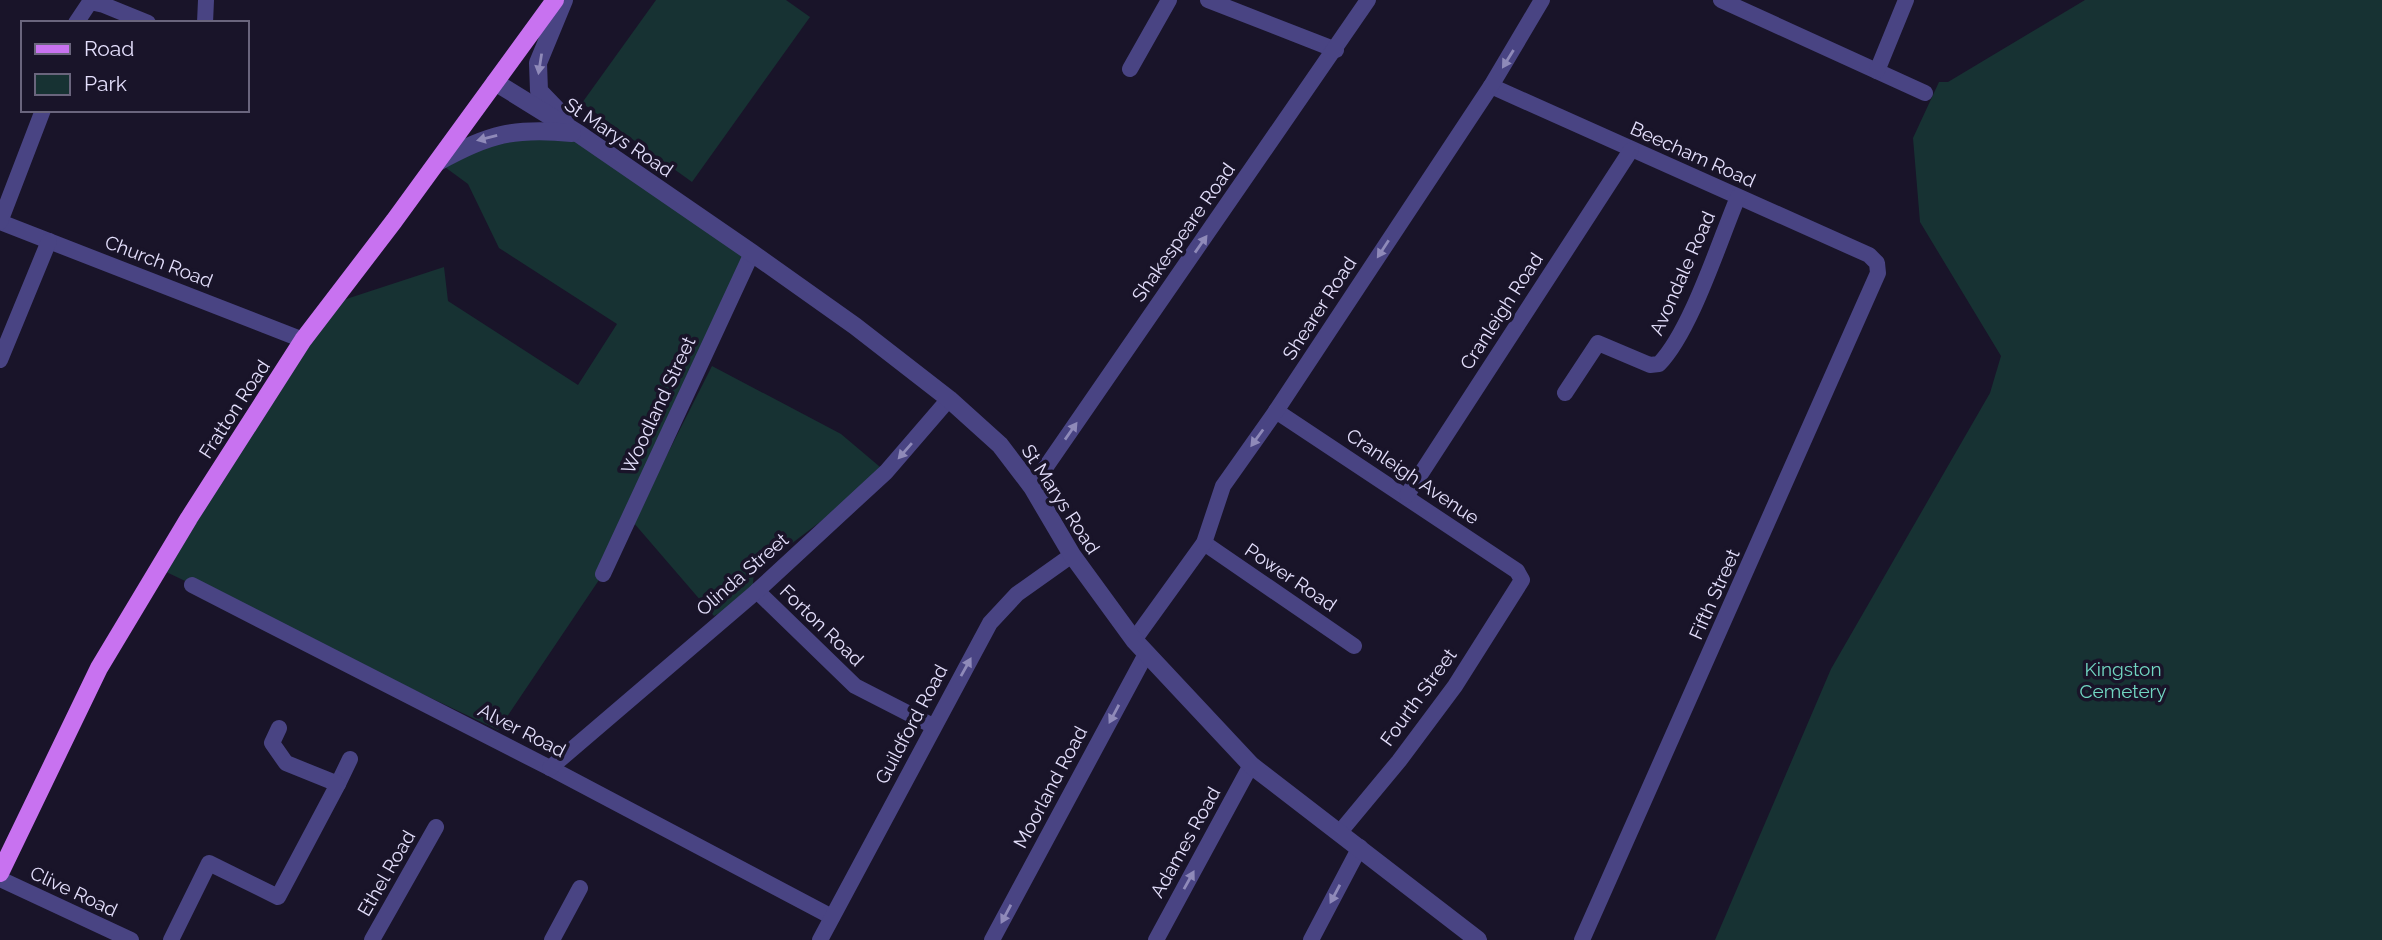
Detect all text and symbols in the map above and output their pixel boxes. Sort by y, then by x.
legend [21,21,248,112]
text: Road [84,36,134,61]
one-way arrow [1501,50,1515,68]
one-way arrow [534,53,545,75]
text: Park [84,71,127,96]
street label: St Marys Road [561,93,677,181]
street label: Beecham Road [1627,117,1759,191]
one-way arrow [476,133,498,144]
street label: Shakespeare Road [1127,159,1239,305]
street label: Avondale Road [1645,208,1719,338]
street label: Church Road [102,230,216,292]
one-way arrow [1194,235,1208,253]
one-way arrow [1376,240,1390,258]
street label: Cranleigh Road [1455,248,1547,374]
street label: Shearer Road [1278,252,1360,364]
street label: Woodland Street [617,332,700,477]
street label: Fratton Road [194,356,274,462]
one-way arrow [1064,422,1078,440]
street label: Cranleigh Avenue [1342,423,1484,529]
one-way arrow [1250,429,1264,447]
street label: St Marys Road [1018,440,1104,558]
one-way arrow [897,442,913,460]
street label: Olinda Street [692,528,793,620]
street label: Power Road [1241,538,1341,616]
street label: Fifth Street [1684,545,1744,643]
street label: Forton Road [776,580,868,670]
street label: Fourth Street [1375,644,1461,750]
one-way arrow [960,657,972,676]
park label: Kingston Cemetery [2079,658,2167,702]
street label: Guildford Road [870,661,952,787]
street label: Alver Road [475,699,569,761]
one-way arrow [1108,704,1120,724]
street label: Moorland Road [1009,722,1091,852]
street label: Adames Road [1146,783,1224,901]
street label: Ethel Road [353,826,419,920]
street label: Clive Road [27,861,121,921]
one-way arrow [1183,870,1194,890]
one-way arrow [1329,884,1341,904]
one-way arrow [1000,904,1011,924]

